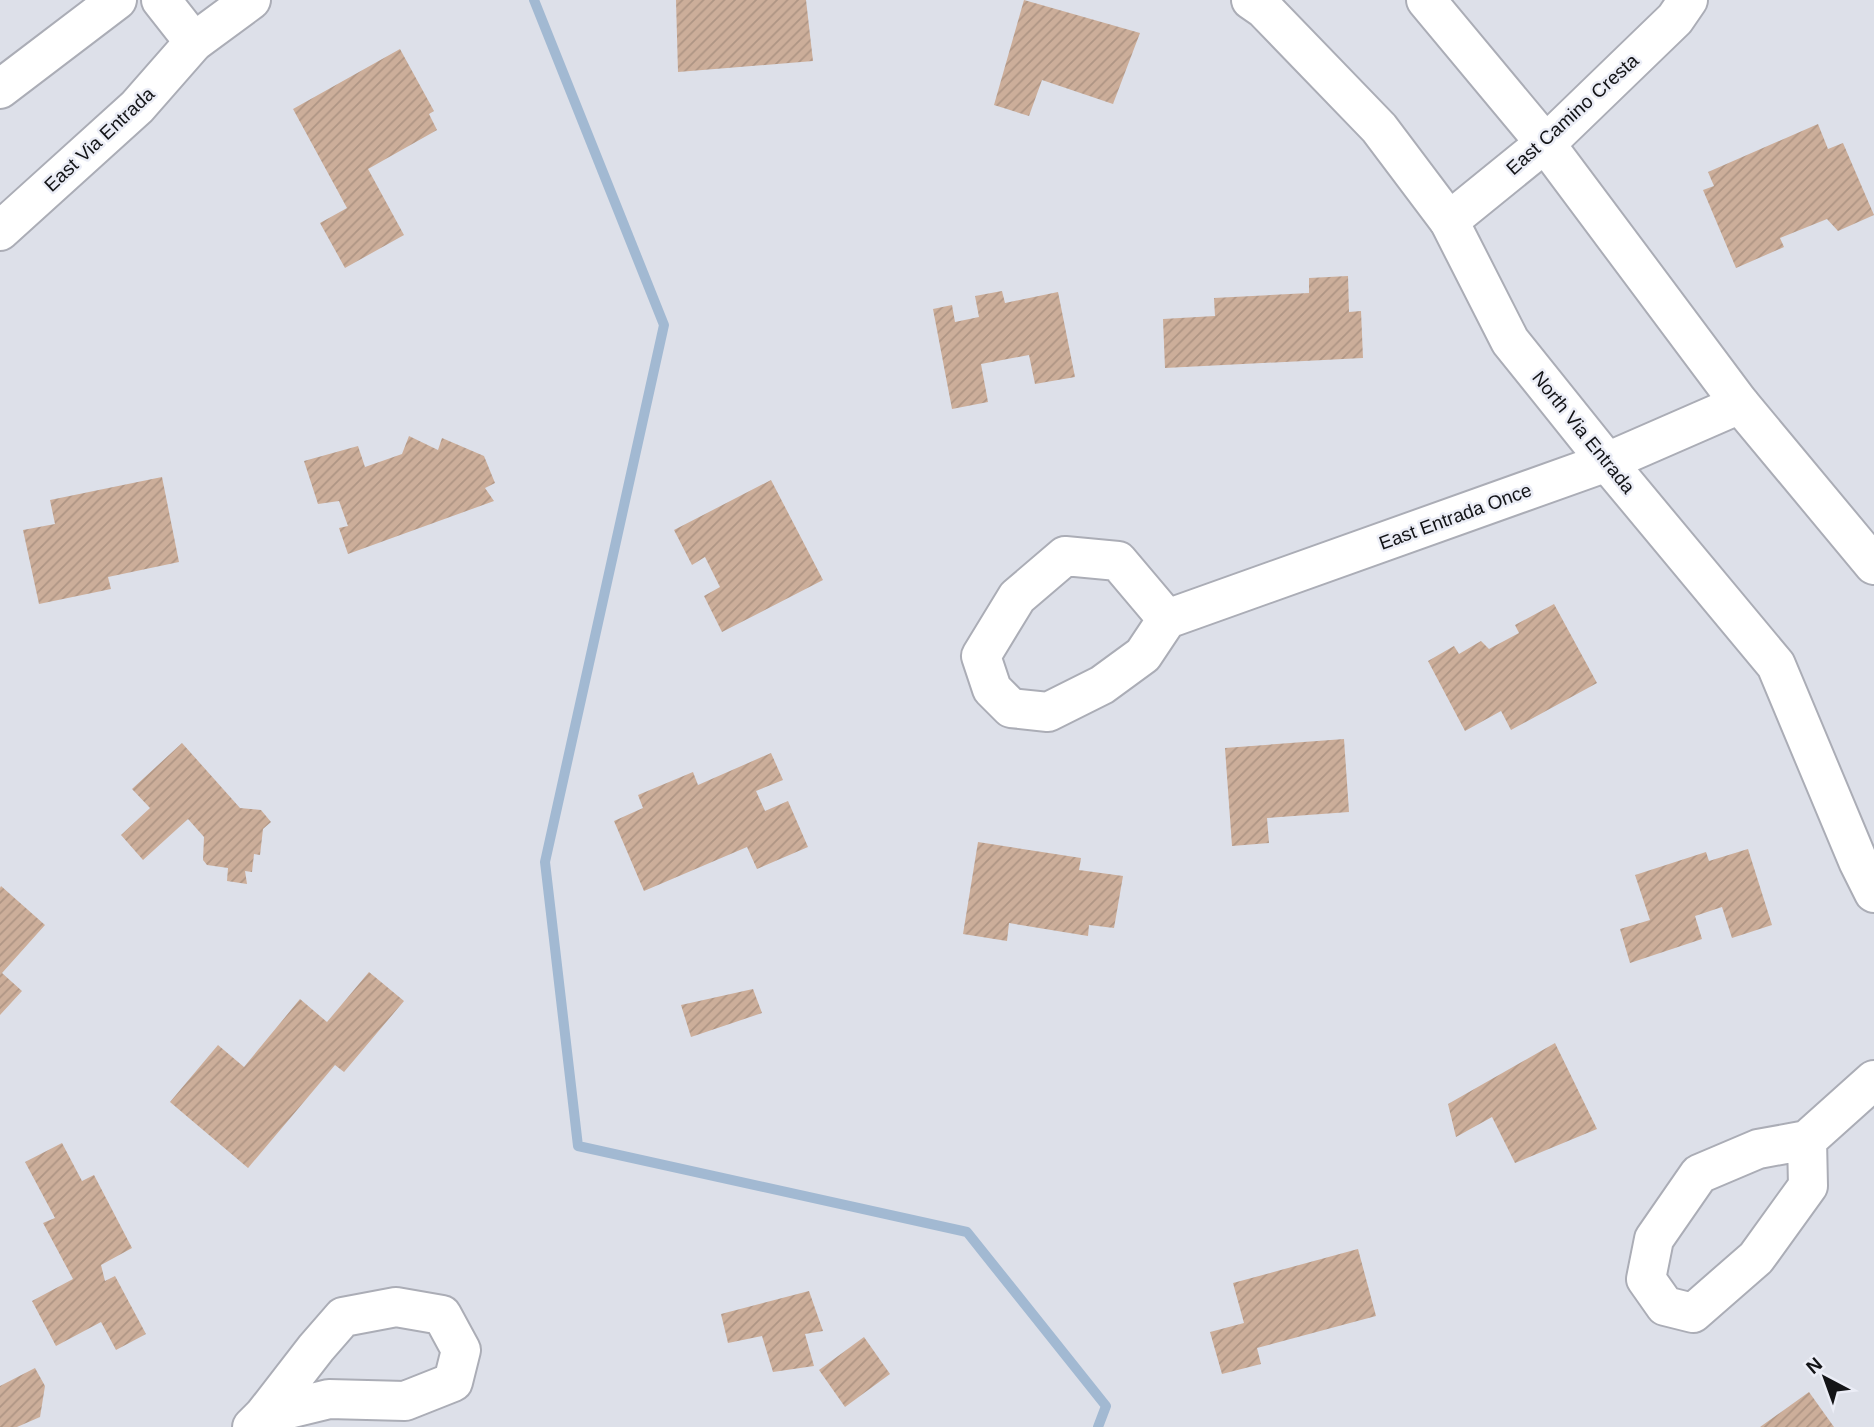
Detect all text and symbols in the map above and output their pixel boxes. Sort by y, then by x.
street label: East Camino Cresta [1502,49,1643,179]
street label: East Via Entrada [40,83,159,196]
street label: North Via Entrada [1528,367,1639,498]
street label: East Entrada Once [1376,479,1534,554]
north arrow [1790,1343,1860,1413]
text: N [1802,1353,1826,1378]

